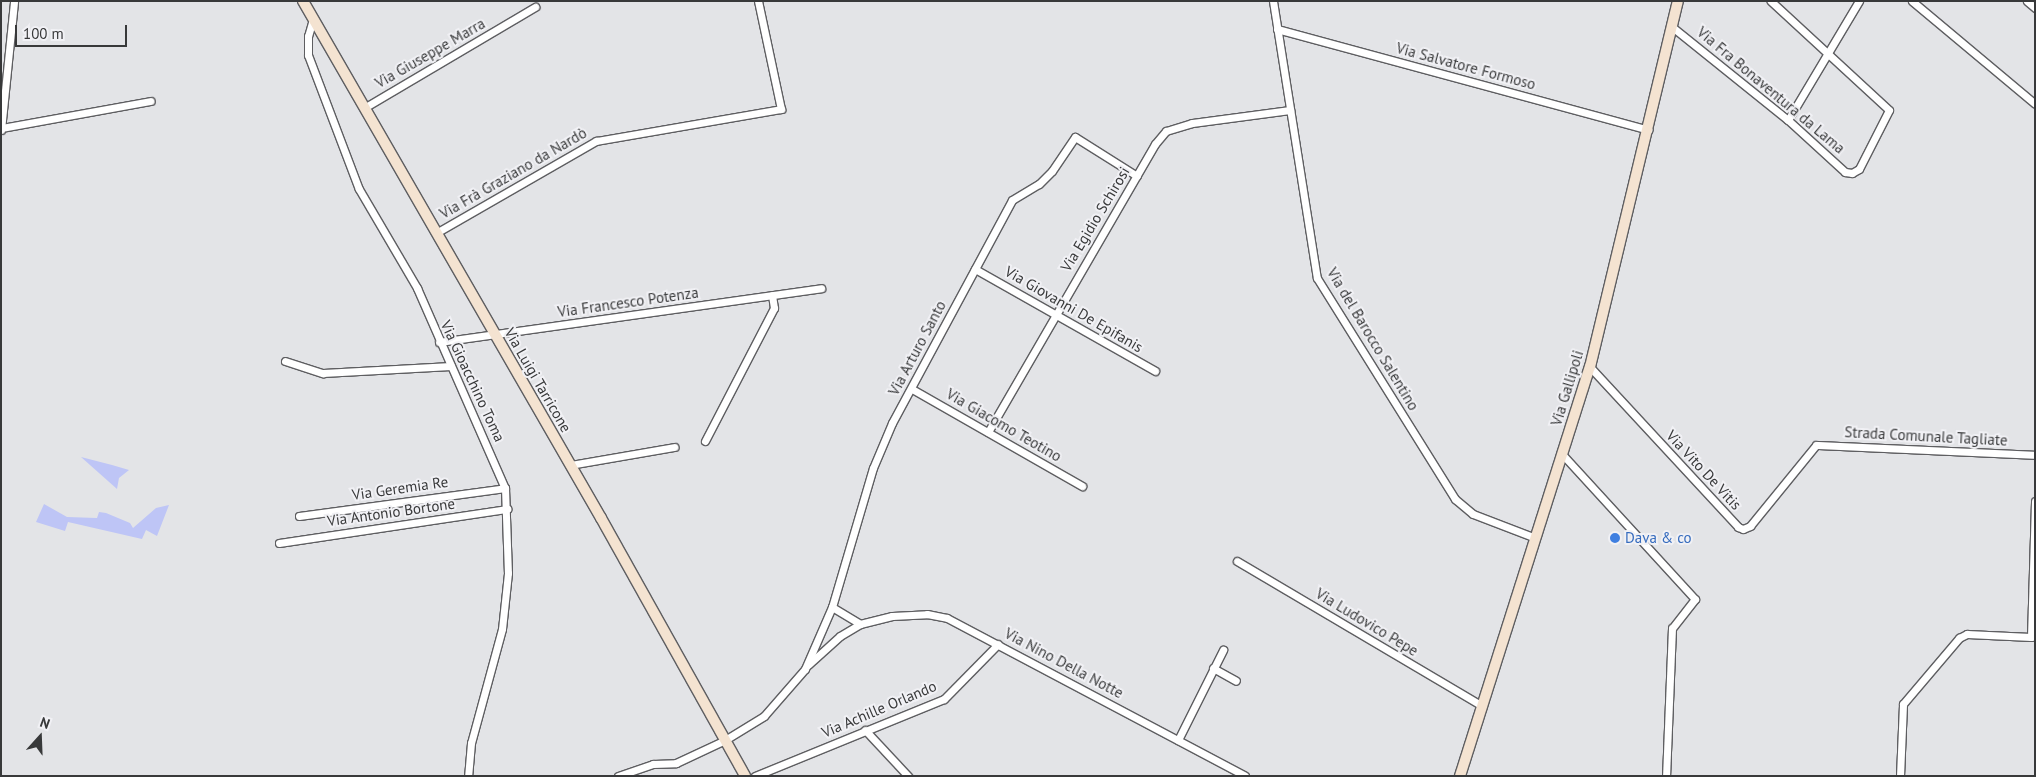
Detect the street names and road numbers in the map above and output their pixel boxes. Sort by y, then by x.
street label: Via Giuseppe Marra [372,14,488,92]
street label: Via Fra Bonaventura da Lama [1693,23,1849,157]
street label: Via Salvatore Formoso [1394,39,1538,93]
street label: Via Frà Graziano da Nardò [436,124,590,222]
street label: Via Egidio Schirosi [1057,164,1133,274]
street label: Via Giovanni De Epifanis [1002,262,1146,356]
street label: Via del Barocco Salentino [1323,264,1423,414]
street label: Via Francesco Potenza [556,283,700,321]
street label: Via Arturo Santo [884,297,950,399]
street label: Via Gioacchino Toma [437,317,509,445]
street label: Via Luigi Tarricone [501,324,575,436]
street label: Via Gallipoli [1547,348,1587,428]
street label: Via Giacomo Teotino [943,385,1065,465]
street label: Strada Comunale Tagliate [1844,423,2008,449]
street label: Via Vito De Vitis [1662,426,1746,514]
street label: Via Geremia Re [351,472,449,504]
street label: Via Antonio Bortone [326,494,456,530]
street label: Via Ludovico Pepe [1312,584,1422,660]
street label: Via Nino Della Notte [1002,624,1126,702]
street label: Via Achille Orlando [819,677,939,741]

